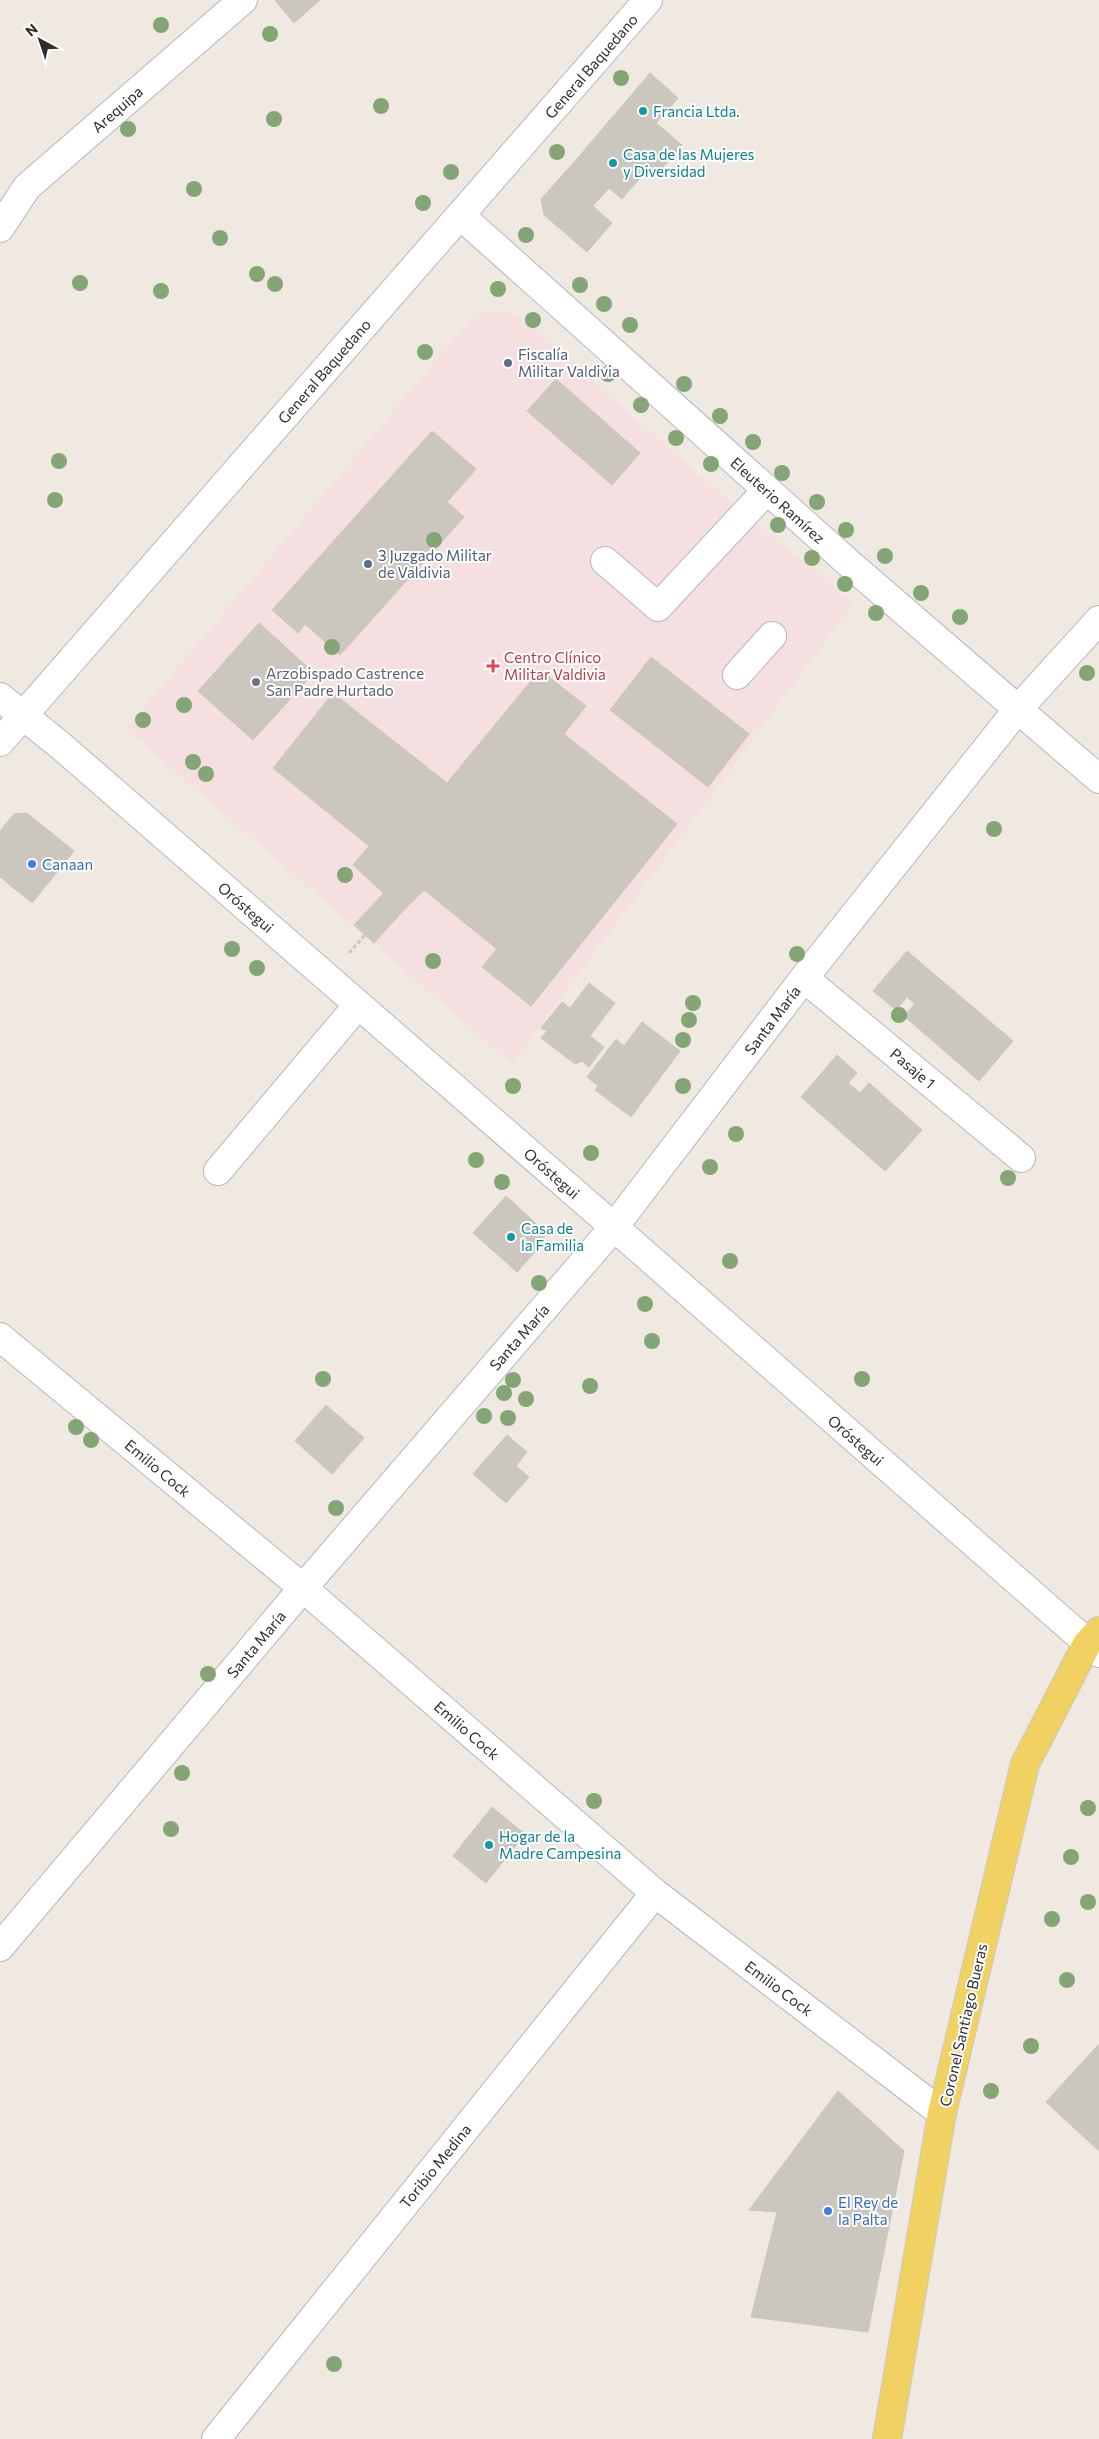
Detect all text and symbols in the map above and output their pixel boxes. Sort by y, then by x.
street label: General Baquedano [541,10,641,122]
north arrow [15,15,65,65]
text: N [22,20,41,40]
street label: Arequipa [88,82,146,136]
place label: Francia Ltda. [653,102,740,120]
marker: Francia Ltda. [637,105,649,117]
place label: Casa de las Mujeres y Diversidad [623,145,755,180]
marker: Casa de las Mujeres y Diversidad [607,157,619,169]
street label: General Baquedano [274,315,374,427]
place label: Fiscalía Militar Valdivia [518,345,620,380]
marker: Fiscalía Militar Valdivia [502,357,514,369]
street label: Eleuterio Ramírez [727,453,829,547]
place label: 3 Juzgado Militar de Valdivia [378,546,492,581]
marker: 3 Juzgado Militar de Valdivia [362,558,374,570]
place label: Centro Clínico Militar Valdivia [504,648,606,683]
marker: Centro Clínico Militar Valdivia [486,659,500,673]
place label: Arzobispado Castrence San Padre Hurtado [266,664,424,699]
marker: Arzobispado Castrence San Padre Hurtado [250,676,262,688]
place label: Canaan [42,855,93,873]
marker: Canaan [26,858,38,870]
street label: Oróstegui [214,878,278,936]
street label: Santa María [740,982,804,1058]
street label: Pasaje 1 [887,1044,939,1092]
street label: Oróstegui [520,1144,584,1202]
place label: Casa de la Familia [521,1219,584,1254]
marker: Casa de la Familia [505,1231,517,1243]
street label: Santa María [485,1300,553,1374]
street label: Oróstegui [824,1411,888,1469]
street label: Emilio Cock [122,1435,194,1501]
street label: Santa María [223,1607,289,1681]
street label: Emilio Cock [431,1697,503,1763]
place label: Hogar de la Madre Campesina [499,1827,621,1862]
marker: Hogar de la Madre Campesina [483,1839,495,1851]
street label: Coronel Santiago Bueras [936,1942,991,2108]
street label: Emilio Cock [742,1957,816,2019]
street label: Toribio Medina [396,2120,474,2212]
place label: El Rey de la Palta [838,2193,898,2228]
marker: El Rey de la Palta [822,2205,834,2217]

